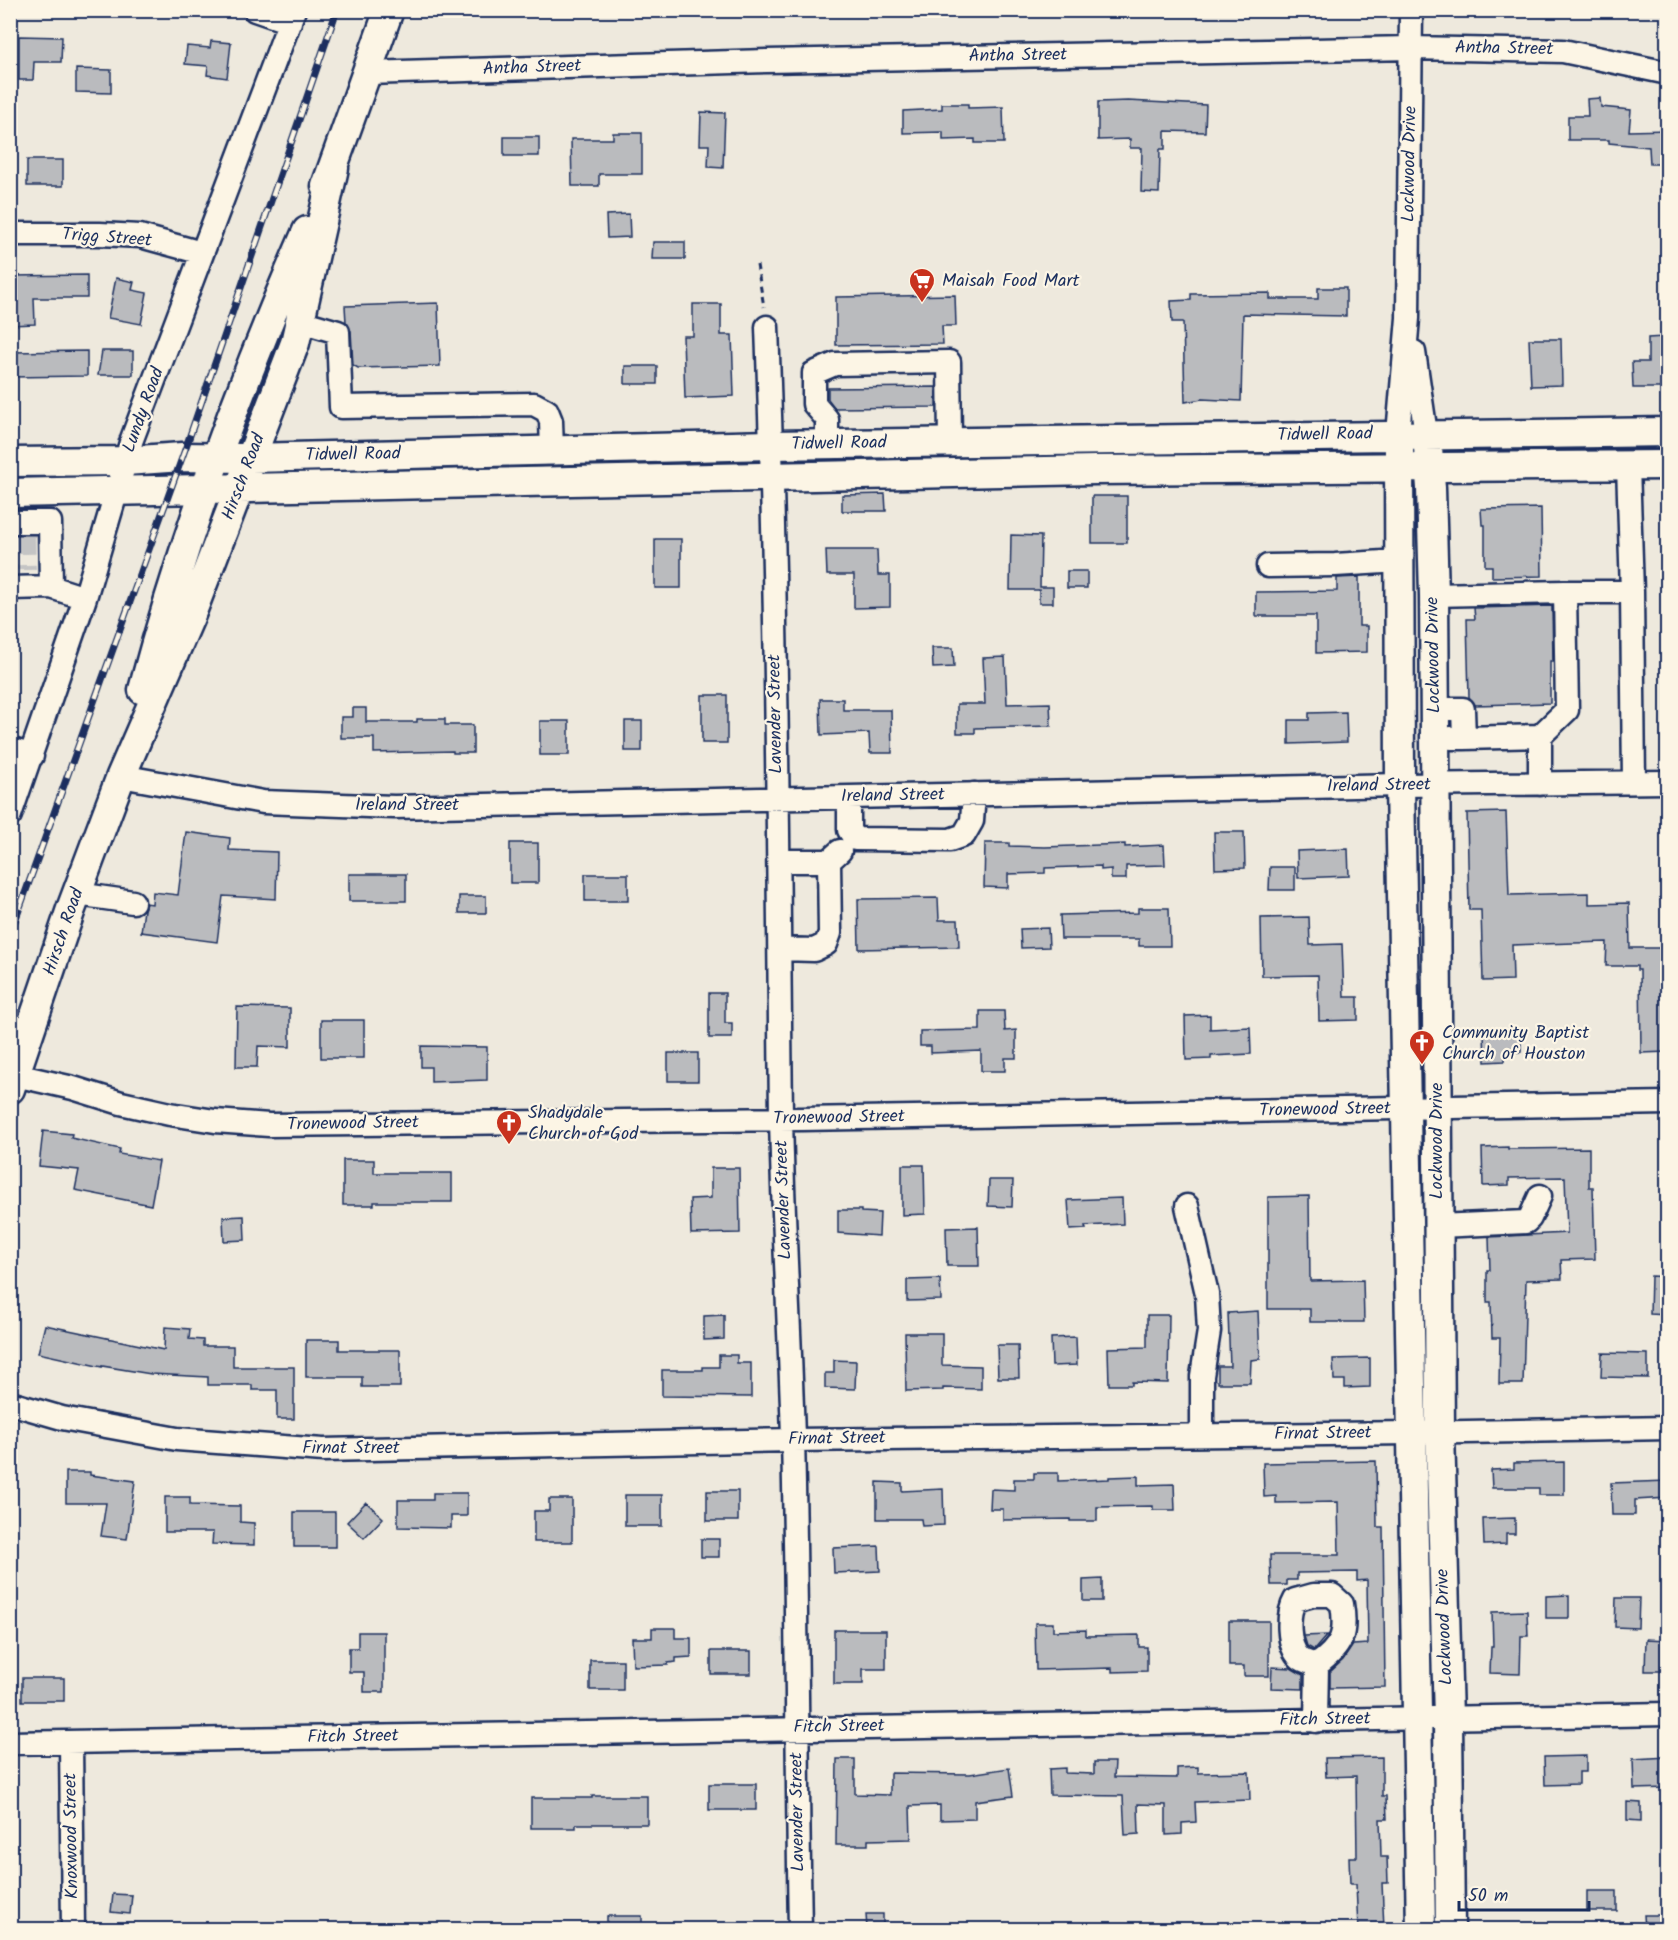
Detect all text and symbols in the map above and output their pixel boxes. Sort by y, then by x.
street label: Antha Street [1455,34,1555,64]
street label: Antha Street [969,41,1069,71]
street label: Antha Street [482,52,583,84]
street label: Lockwood Drive [1394,105,1426,223]
street label: Trigg Street [61,220,154,256]
supermarket icon: Maisah Food Mart [907,266,937,304]
place label: Maisah Food Mart [942,267,1080,296]
street label: Lundy Road [115,362,173,457]
street label: Tidwell Road [1277,420,1374,450]
street label: Hirsch Road [214,428,274,525]
street label: Tidwell Road [791,429,888,459]
street label: Tidwell Road [305,440,402,470]
street label: Lockwood Drive [1418,596,1450,714]
street label: Lavender Street [760,653,792,774]
street label: Ireland Street [1327,771,1432,801]
street label: Ireland Street [841,781,946,811]
street label: Ireland Street [355,791,460,820]
street label: Hirsch Road [35,883,93,980]
place label: Community Baptist Church of Houston [1442,1019,1590,1069]
church icon: Community Baptist Church of Houston [1407,1028,1437,1066]
street label: Lockwood Drive [1423,1083,1452,1199]
street label: Tronewood Street [1259,1094,1392,1126]
place label: Shadydale Church of God [528,1099,639,1149]
street label: Tronewood Street [773,1102,906,1134]
street label: Tronewood Street [287,1108,420,1140]
church icon: Shadydale Church of God [494,1108,524,1146]
street label: Lavender Street [767,1139,801,1260]
street label: Firnat Street [1274,1419,1373,1449]
street label: Firnat Street [788,1424,887,1454]
street label: Firnat Street [302,1434,401,1463]
street label: Lockwood Drive [1428,1568,1462,1686]
street label: Fitch Street [1279,1705,1372,1735]
street label: Fitch Street [793,1712,886,1742]
street label: Fitch Street [307,1722,400,1752]
street label: Lavender Street [782,1751,814,1872]
street label: Knoxwood Street [56,1772,88,1899]
scale bar [1459,1874,1590,1912]
text: 50 m [1468,1882,1508,1911]

